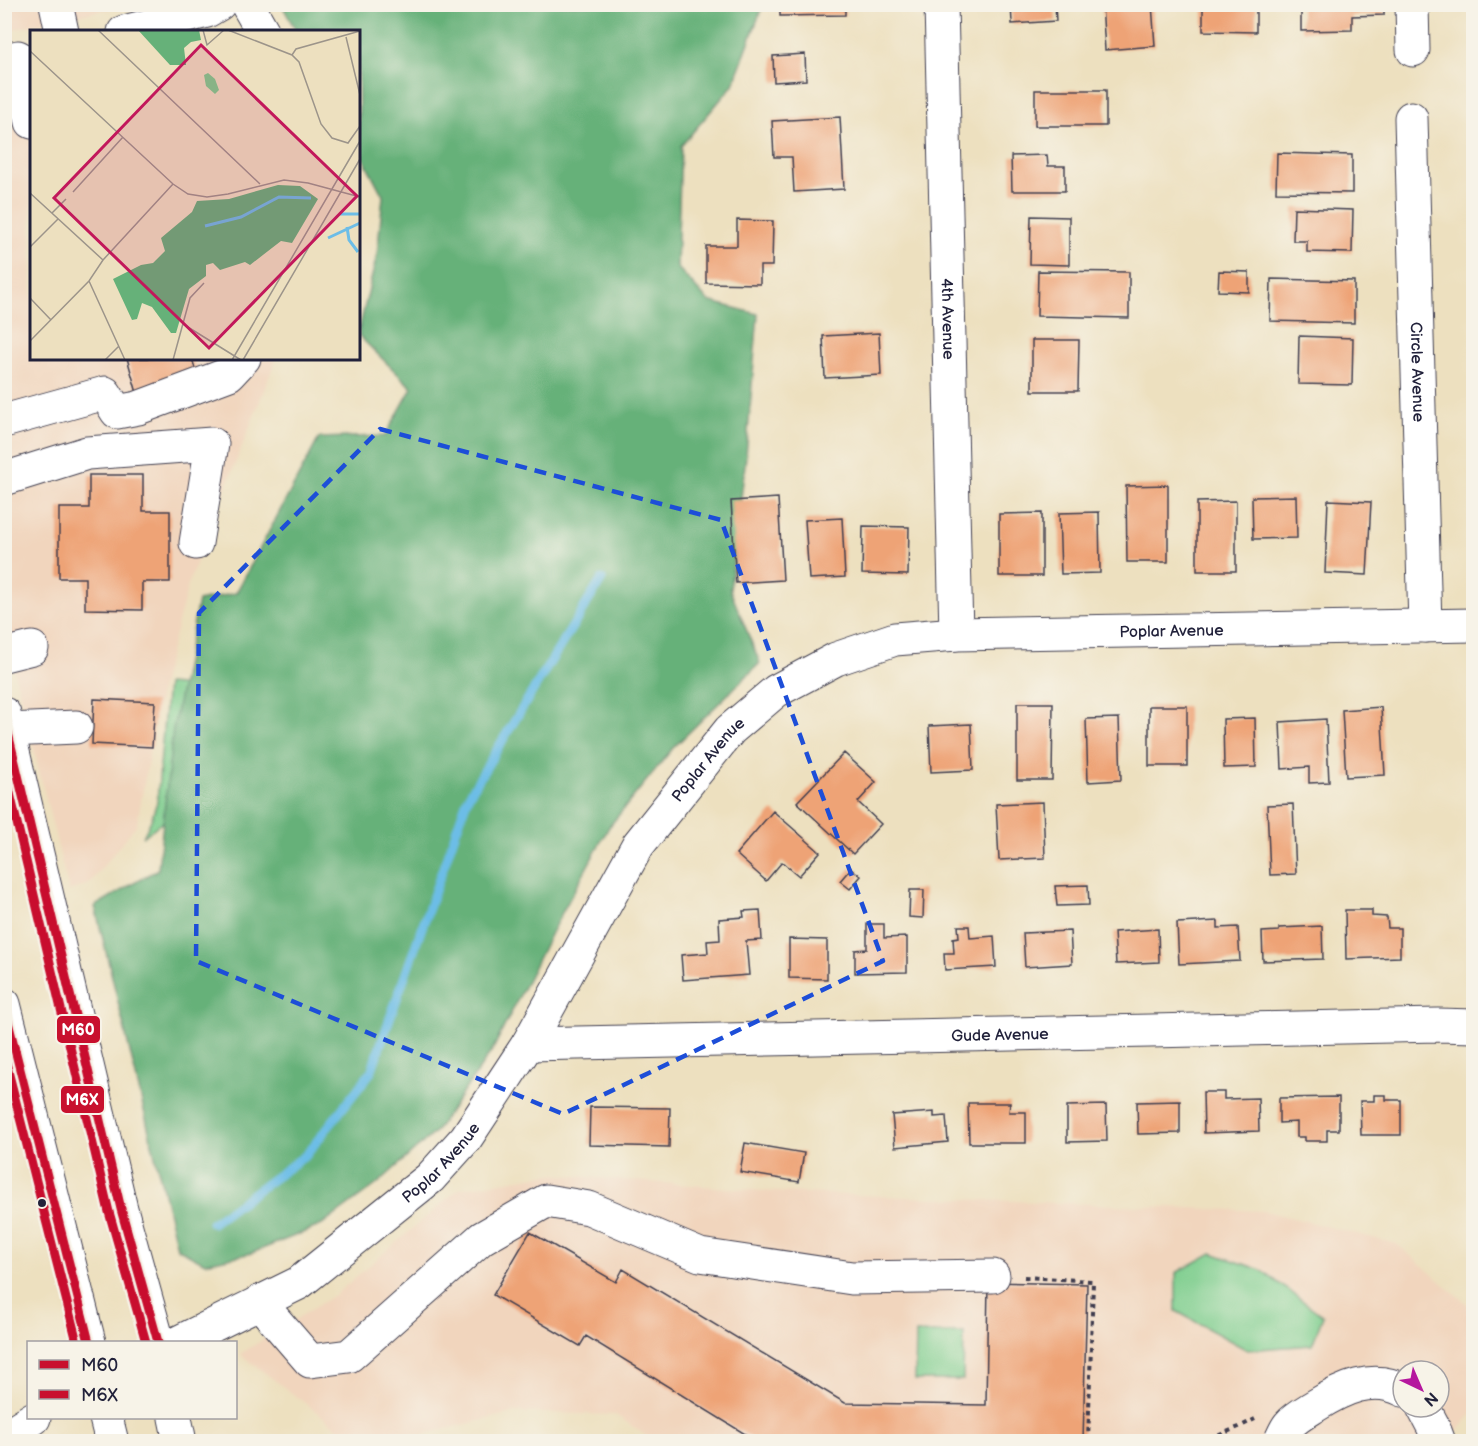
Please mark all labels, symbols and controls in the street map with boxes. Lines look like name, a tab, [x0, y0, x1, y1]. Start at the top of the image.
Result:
inset map	[30, 30, 360, 360]
street label: 4th Avenue	[937, 278, 957, 360]
street label: Circle Avenue	[1406, 322, 1427, 423]
street label: Poplar Avenue	[1119, 621, 1224, 642]
street label: Poplar Avenue	[668, 714, 749, 806]
line badge: M60	[56, 1015, 101, 1044]
text: M60	[61, 1021, 95, 1040]
street label: Gude Avenue	[951, 1025, 1049, 1046]
line badge: M6X	[60, 1085, 105, 1114]
text: M6X	[66, 1091, 99, 1110]
street label: Poplar Avenue	[399, 1119, 485, 1208]
unlabelled marker	[36, 1197, 48, 1209]
legend	[27, 1341, 237, 1419]
text: M60	[81, 1355, 118, 1376]
north arrow	[1391, 1359, 1451, 1419]
text: M6X	[81, 1385, 119, 1406]
text: N	[1419, 1388, 1441, 1410]

